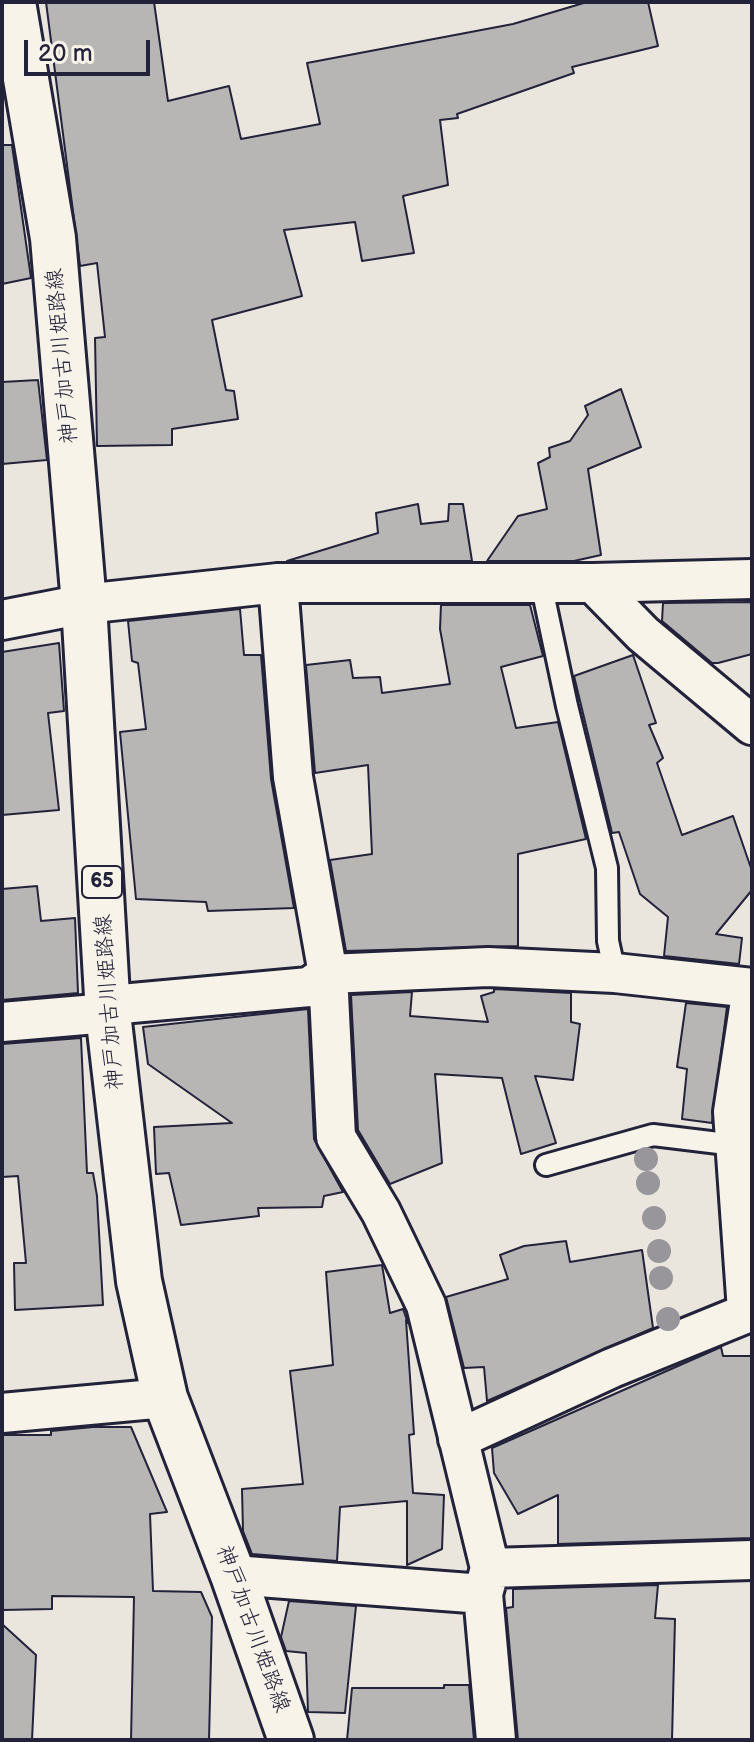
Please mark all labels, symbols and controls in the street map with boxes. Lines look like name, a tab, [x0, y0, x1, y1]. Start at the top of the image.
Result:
scale bar	[28, 24, 154, 74]
text: 20 m	[38, 39, 93, 68]
street label: 神戸加古川姫路線	[42, 267, 84, 445]
road number: 65	[82, 866, 122, 898]
street label: 神戸加古川姫路線	[91, 913, 129, 1091]
street label: 神戸加古川姫路線	[209, 1542, 295, 1716]

